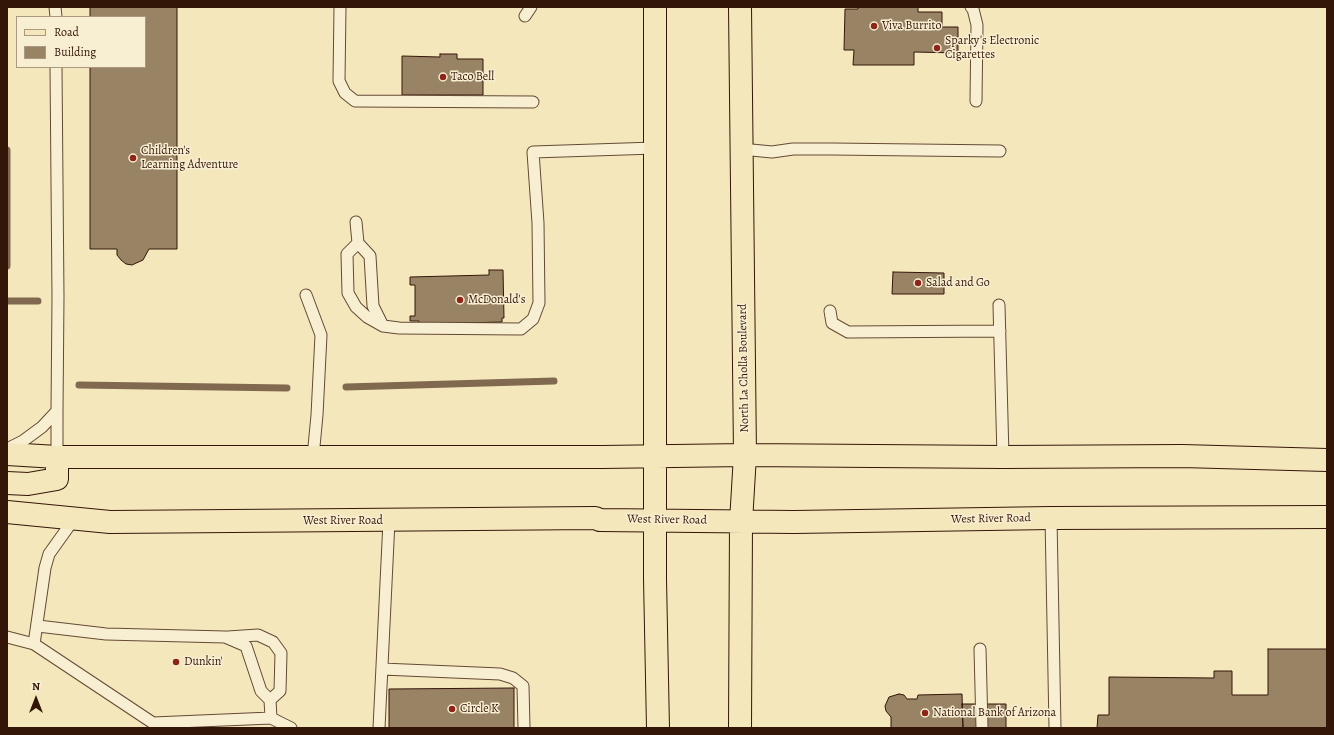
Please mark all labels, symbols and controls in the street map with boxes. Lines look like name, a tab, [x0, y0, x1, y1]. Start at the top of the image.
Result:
legend	[16, 16, 146, 68]
place label: Viva Burrito	[882, 19, 942, 33]
marker: Viva Burrito	[869, 21, 879, 31]
text: Road	[54, 24, 79, 40]
place label: Sparky's Electronic Cigarettes	[945, 34, 1039, 62]
marker: Sparky's Electronic Cigarettes	[932, 43, 942, 53]
text: Building	[54, 44, 96, 60]
place label: Taco Bell	[451, 70, 494, 84]
marker: Taco Bell	[438, 72, 448, 82]
place label: Children's Learning Adventure	[141, 144, 238, 172]
marker: Children's Learning Adventure	[128, 153, 138, 163]
place label: Salad and Go	[926, 276, 990, 290]
marker: Salad and Go	[913, 278, 923, 288]
place label: McDonald's	[468, 293, 526, 307]
marker: McDonald's	[455, 295, 465, 305]
street label: North La Cholla Boulevard	[736, 303, 752, 433]
street label: West River Road	[951, 511, 1031, 527]
street label: West River Road	[627, 512, 707, 528]
street label: West River Road	[303, 514, 383, 528]
place label: Dunkin'	[184, 655, 223, 669]
marker: Dunkin'	[171, 657, 181, 667]
north arrow	[16, 679, 56, 719]
text: N	[32, 679, 40, 694]
place label: Circle K	[460, 702, 498, 716]
marker: Circle K	[447, 704, 457, 714]
place label: National Bank of Arizona	[933, 706, 1056, 720]
marker: National Bank of Arizona	[920, 708, 930, 718]

